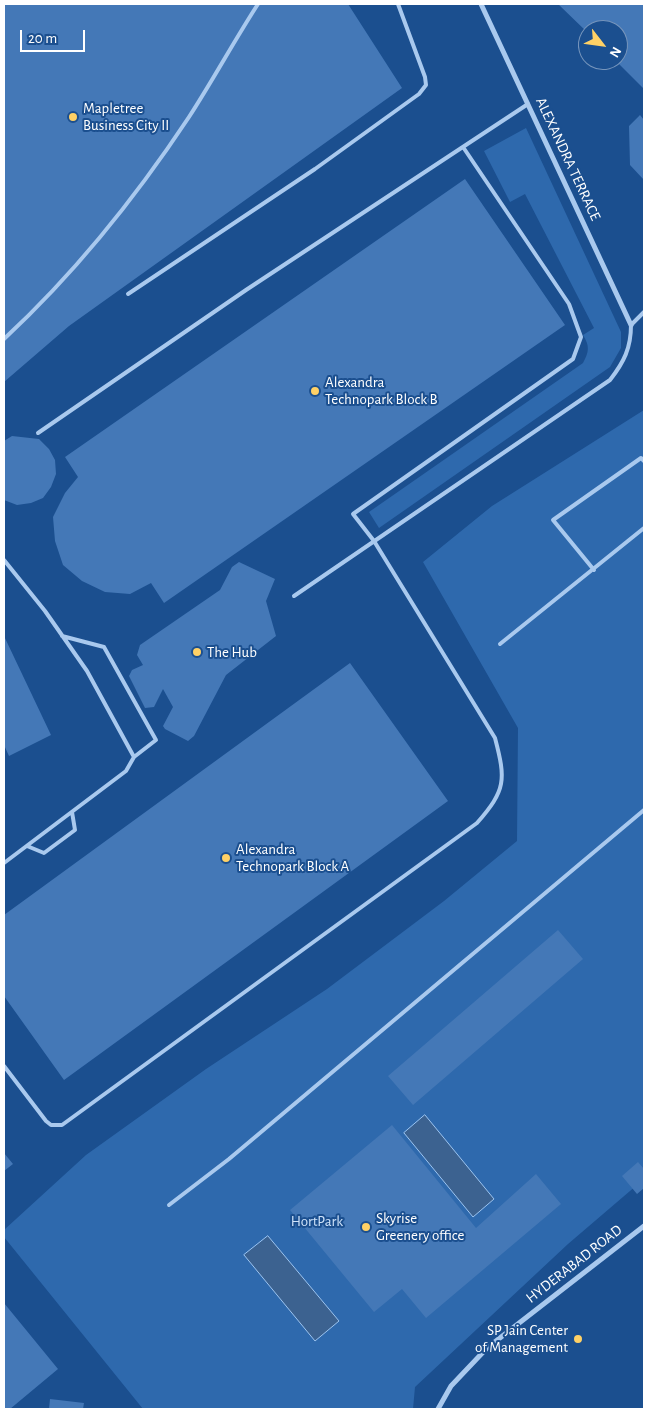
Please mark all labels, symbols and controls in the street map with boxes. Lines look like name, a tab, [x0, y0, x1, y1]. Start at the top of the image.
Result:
scale bar	[22, 20, 88, 52]
north arrow	[578, 20, 628, 70]
text: 20 m	[28, 31, 57, 46]
text: N	[607, 44, 624, 60]
street label: ALEXANDRA TERRACE	[532, 95, 604, 223]
place label: Mapletree Business City II	[83, 99, 169, 134]
marker: Mapletree Business City II	[67, 111, 79, 123]
place label: Alexandra Technopark Block B	[325, 373, 438, 408]
marker: Alexandra Technopark Block B	[309, 385, 321, 397]
place label: The Hub	[207, 643, 257, 661]
marker: The Hub	[191, 646, 203, 658]
place label: Alexandra Technopark Block A	[236, 840, 349, 875]
marker: Alexandra Technopark Block A	[220, 852, 232, 864]
place label: Skyrise Greenery office	[376, 1209, 465, 1244]
park label: HortPark	[291, 1212, 343, 1230]
marker: Skyrise Greenery office	[360, 1221, 372, 1233]
street label: HYDERABAD ROAD	[522, 1221, 626, 1307]
place label: SP Jain Center of Management	[475, 1321, 568, 1356]
marker: SP Jain Center of Management	[572, 1333, 584, 1345]

